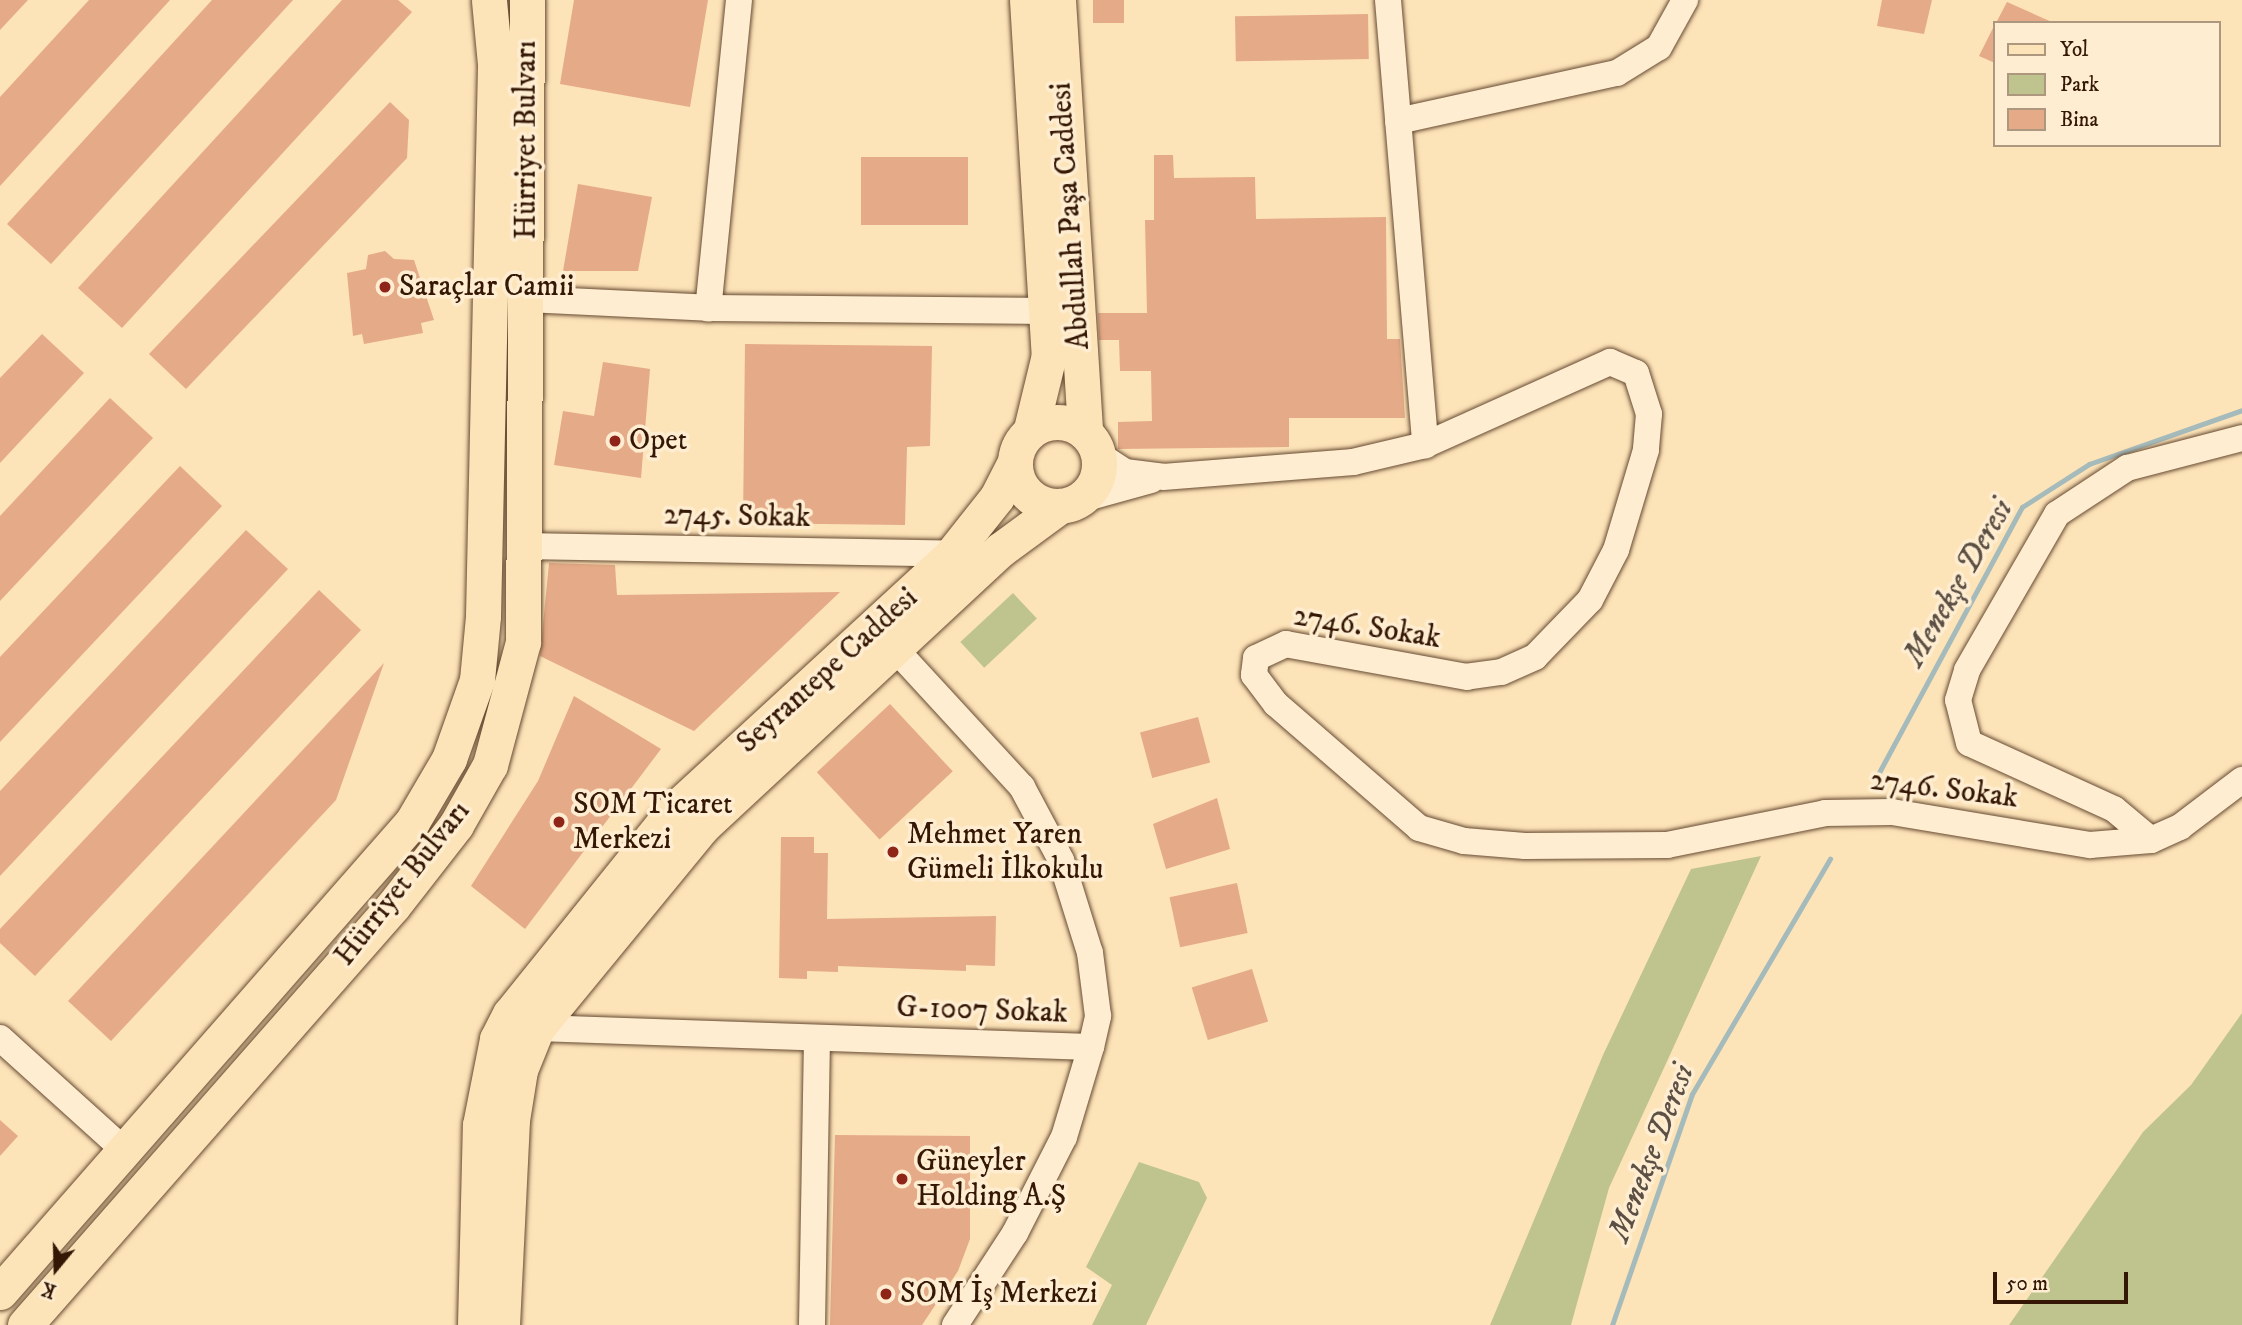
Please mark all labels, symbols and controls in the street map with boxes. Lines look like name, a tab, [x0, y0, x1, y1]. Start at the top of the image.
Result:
legend	[1994, 21, 2221, 147]
text: Yol	[2060, 37, 2088, 63]
street label: Hürriyet Bulvarı	[509, 40, 545, 240]
text: Park	[2060, 72, 2099, 98]
street label: Abdullah Paşa Caddesi	[1044, 81, 1098, 351]
text: Bina	[2060, 107, 2099, 133]
place label: Saraçlar Camii	[399, 269, 574, 305]
marker: Saraçlar Camii	[377, 279, 393, 295]
place label: Opet	[629, 423, 687, 459]
marker: Opet	[607, 433, 623, 449]
water label: Menekşe Deresi	[1896, 493, 2022, 673]
street label: 2745. Sokak	[663, 498, 811, 536]
street label: Seyrantepe Caddesi	[730, 580, 926, 762]
street label: 2746. Sokak	[1291, 599, 1443, 657]
street label: 2746. Sokak	[1868, 763, 2020, 817]
place label: SOM Ticaret Merkezi	[573, 787, 733, 858]
street label: Hürriyet Bulvarı	[328, 794, 478, 974]
marker: SOM Ticaret Merkezi	[551, 814, 567, 830]
place label: Mehmet Yaren Gümeli İlkokulu	[907, 817, 1104, 888]
marker: Mehmet Yaren Gümeli İlkokulu	[885, 844, 901, 860]
street label: G-1007 Sokak	[896, 990, 1068, 1032]
water label: Menekşe Deresi	[1601, 1059, 1703, 1247]
place label: Güneyler Holding A.Ş	[916, 1144, 1066, 1214]
marker: Güneyler Holding A.Ş	[894, 1171, 910, 1187]
north arrow	[21, 1234, 91, 1304]
scale bar	[1997, 1258, 2132, 1302]
text: 50 m	[2006, 1271, 2048, 1297]
text: K	[39, 1276, 59, 1302]
place label: SOM İş Merkezi	[900, 1276, 1098, 1312]
marker: SOM İş Merkezi	[878, 1286, 894, 1302]

